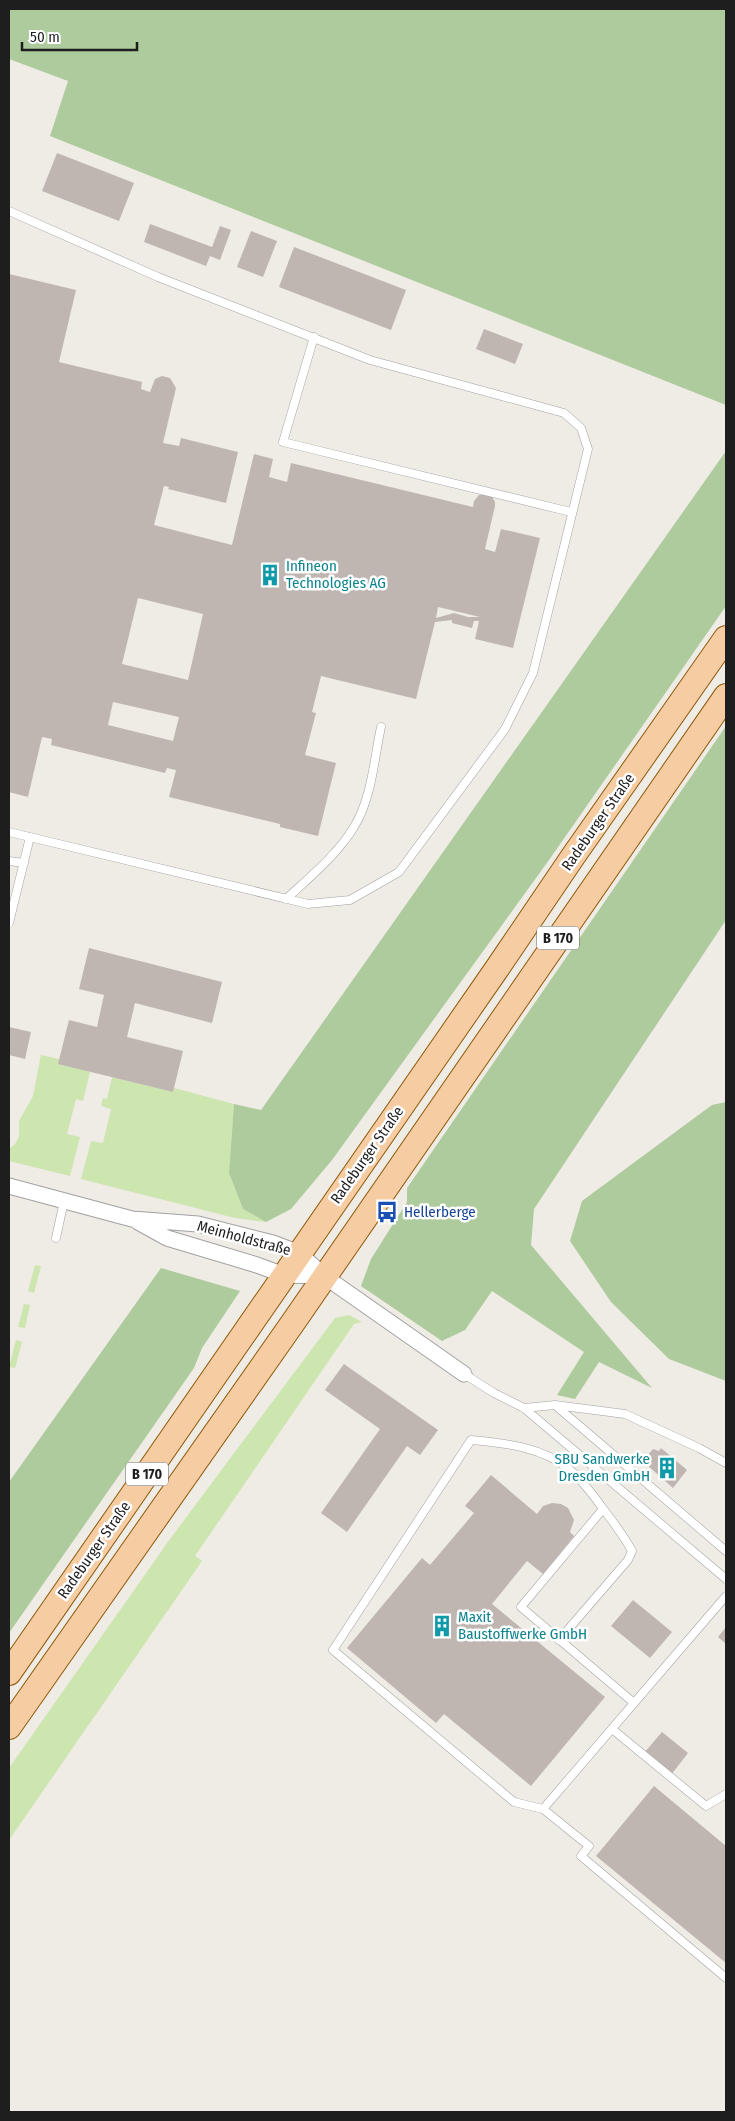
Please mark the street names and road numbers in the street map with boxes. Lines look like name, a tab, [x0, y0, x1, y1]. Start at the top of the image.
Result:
street label: Radeburger Straße	[558, 770, 638, 874]
road number: B 170	[537, 926, 579, 950]
street label: Radeburger Straße	[327, 1103, 407, 1207]
street label: Meinholdstraße	[195, 1217, 293, 1259]
road number: B 170	[126, 1462, 168, 1486]
street label: Radeburger Straße	[54, 1498, 134, 1602]

